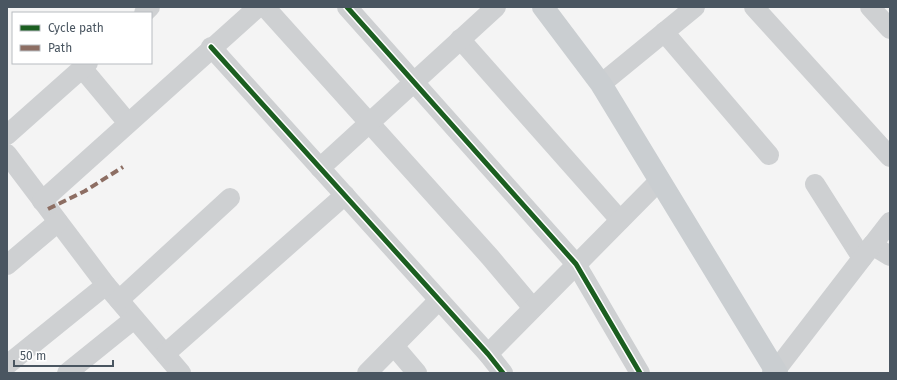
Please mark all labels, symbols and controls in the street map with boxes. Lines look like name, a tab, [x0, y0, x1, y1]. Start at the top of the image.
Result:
legend	[12, 12, 152, 64]
text: Cycle path	[48, 21, 104, 35]
text: Path	[48, 41, 72, 55]
scale bar	[14, 342, 113, 368]
text: 50 m	[20, 349, 46, 363]

